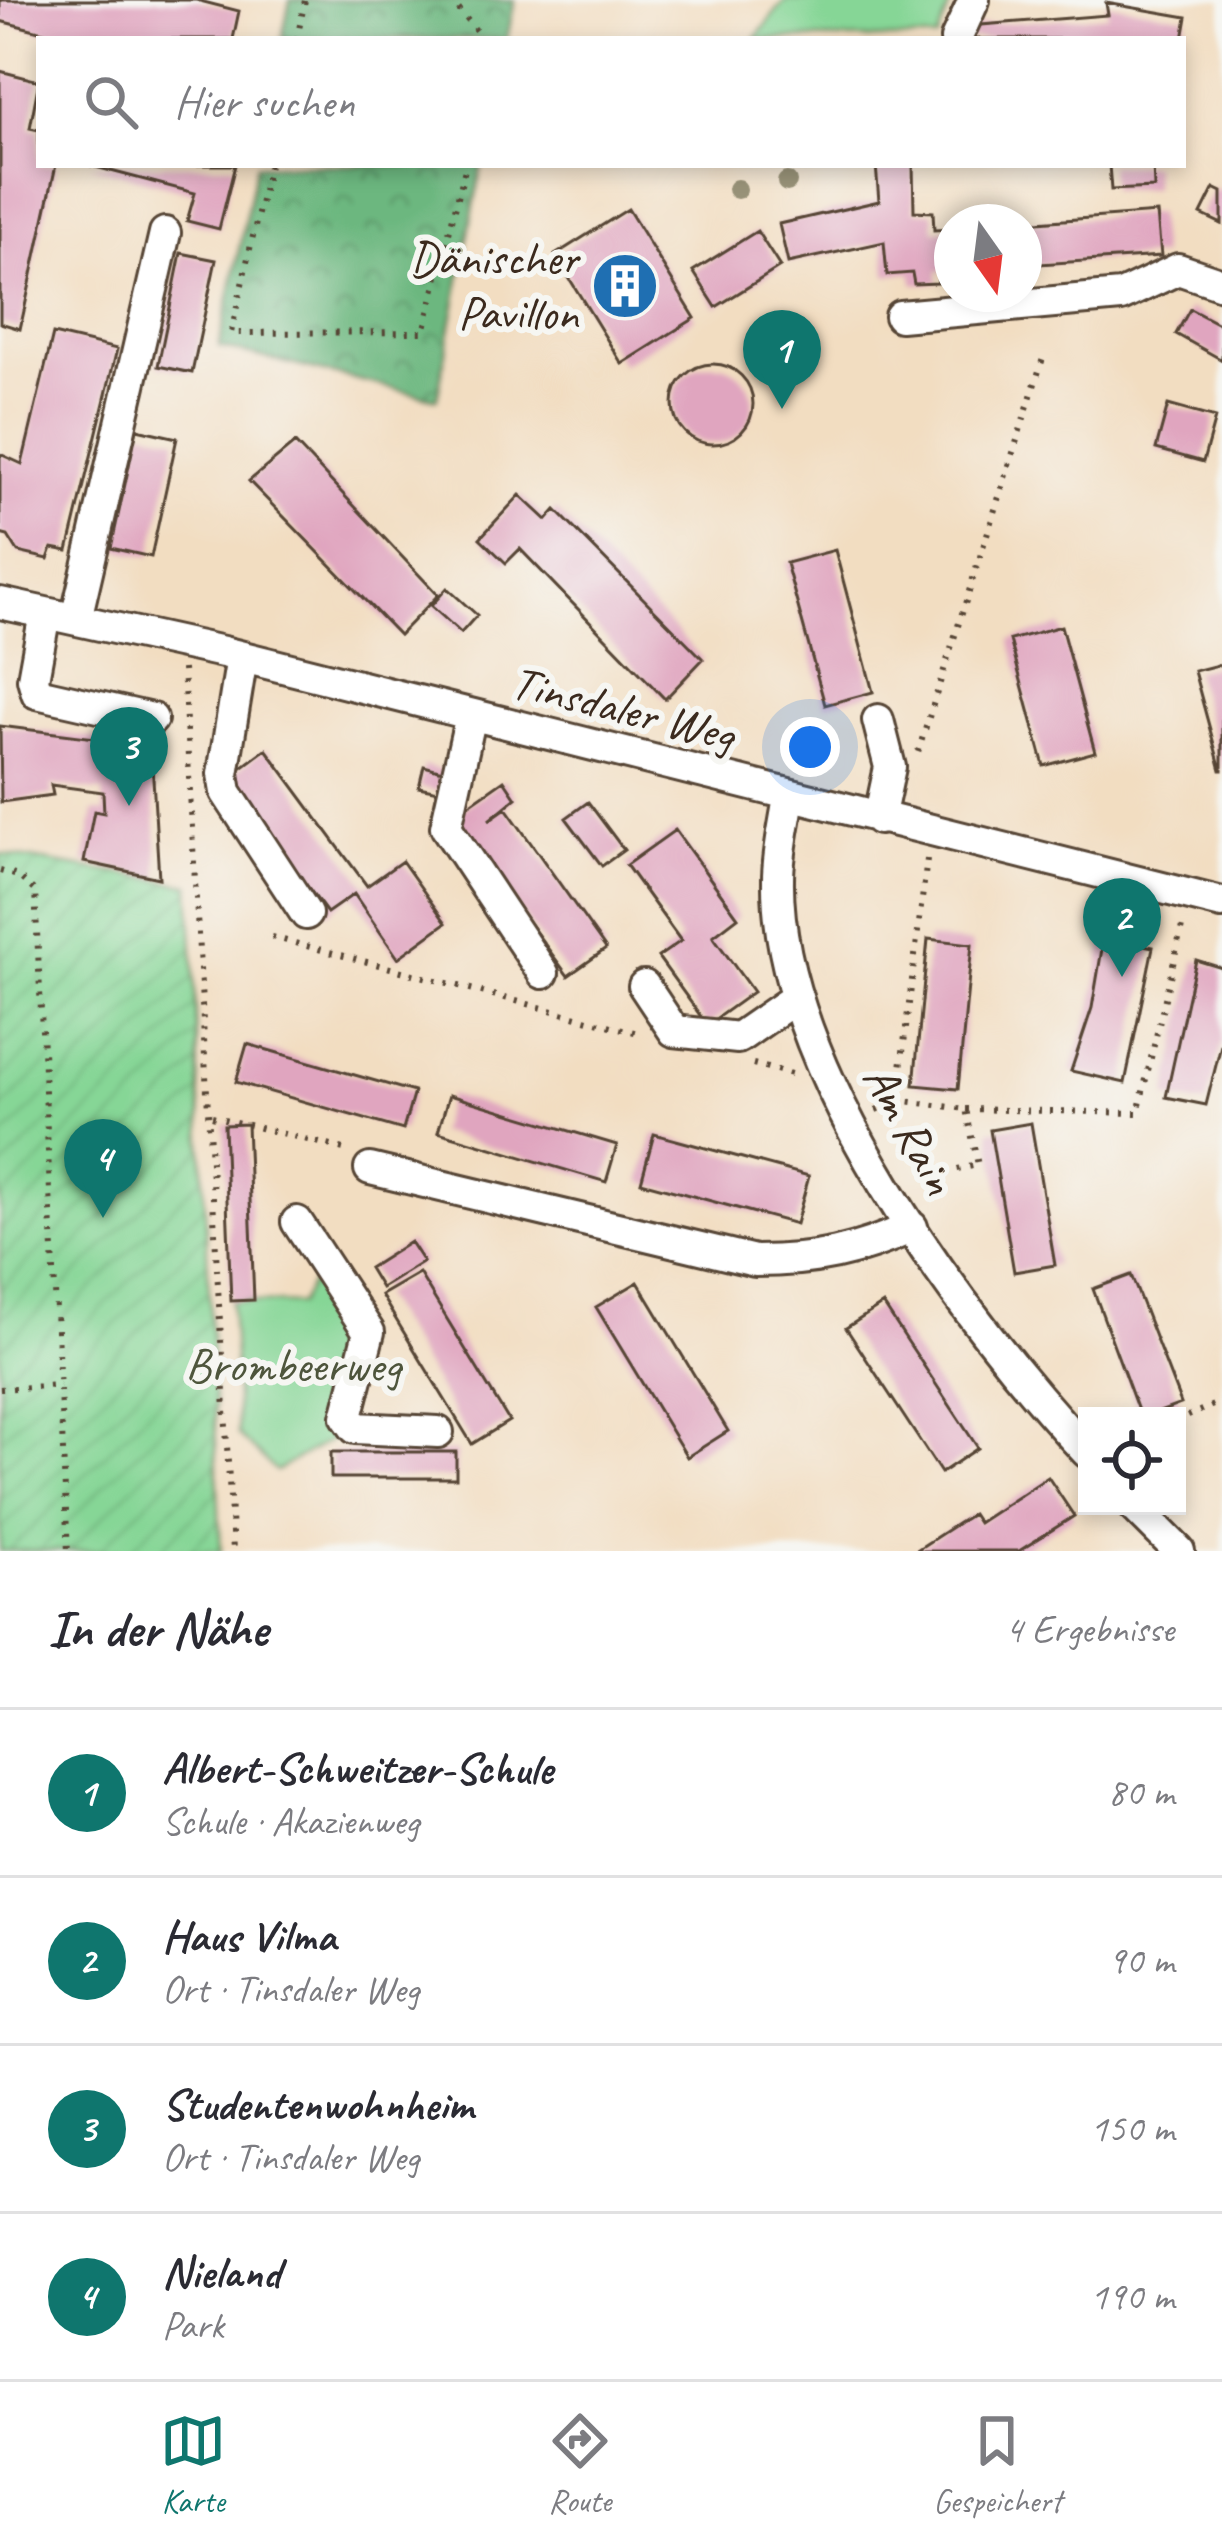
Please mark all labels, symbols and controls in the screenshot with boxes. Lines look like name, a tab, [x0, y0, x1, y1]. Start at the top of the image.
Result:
search box	[36, 36, 1186, 168]
icon: search	[78, 69, 144, 135]
text: Hier suchen	[174, 74, 354, 131]
north arrow	[934, 204, 1042, 312]
place label: Dänischer Pavillon	[409, 228, 582, 343]
building icon: Dänischer Pavillon	[590, 251, 660, 321]
pin: 1	[743, 310, 821, 409]
street label: Tinsdaler Weg	[505, 651, 743, 765]
pin: 3	[90, 707, 168, 806]
your location	[780, 717, 840, 777]
pin: 2	[1083, 878, 1161, 977]
street label: Am Rain	[850, 1053, 970, 1205]
pin: 4	[64, 1119, 142, 1218]
park label: Brombeerweg	[185, 1335, 404, 1395]
map controls	[1078, 1407, 1186, 1515]
button: locate	[1078, 1407, 1186, 1515]
text: In der Nähe	[48, 1597, 267, 1661]
text: 4 Ergebnisse	[1005, 1605, 1174, 1654]
text: Albert-Schweitzer-Schule	[162, 1740, 553, 1797]
text: 1	[78, 1768, 96, 1817]
text: 80 m	[1108, 1768, 1174, 1817]
text: Schule · Akazienweg	[162, 1797, 419, 1846]
text: Haus Vilma	[162, 1908, 336, 1965]
text: 2	[78, 1936, 96, 1985]
text: 90 m	[1108, 1936, 1174, 1985]
text: Ort · Tinsdaler Weg	[162, 1965, 419, 2014]
text: Studentenwohnheim	[162, 2076, 473, 2133]
text: 3	[78, 2104, 96, 2153]
text: 150 m	[1090, 2104, 1174, 2153]
text: Ort · Tinsdaler Weg	[162, 2133, 419, 2182]
text: Nieland	[162, 2244, 280, 2301]
text: 4	[78, 2272, 96, 2321]
text: 190 m	[1090, 2272, 1174, 2321]
text: Park	[162, 2301, 224, 2350]
tab: Karte	[160, 2408, 226, 2522]
tab: Route	[547, 2408, 613, 2522]
tab: Gespeichert	[933, 2408, 1062, 2522]

